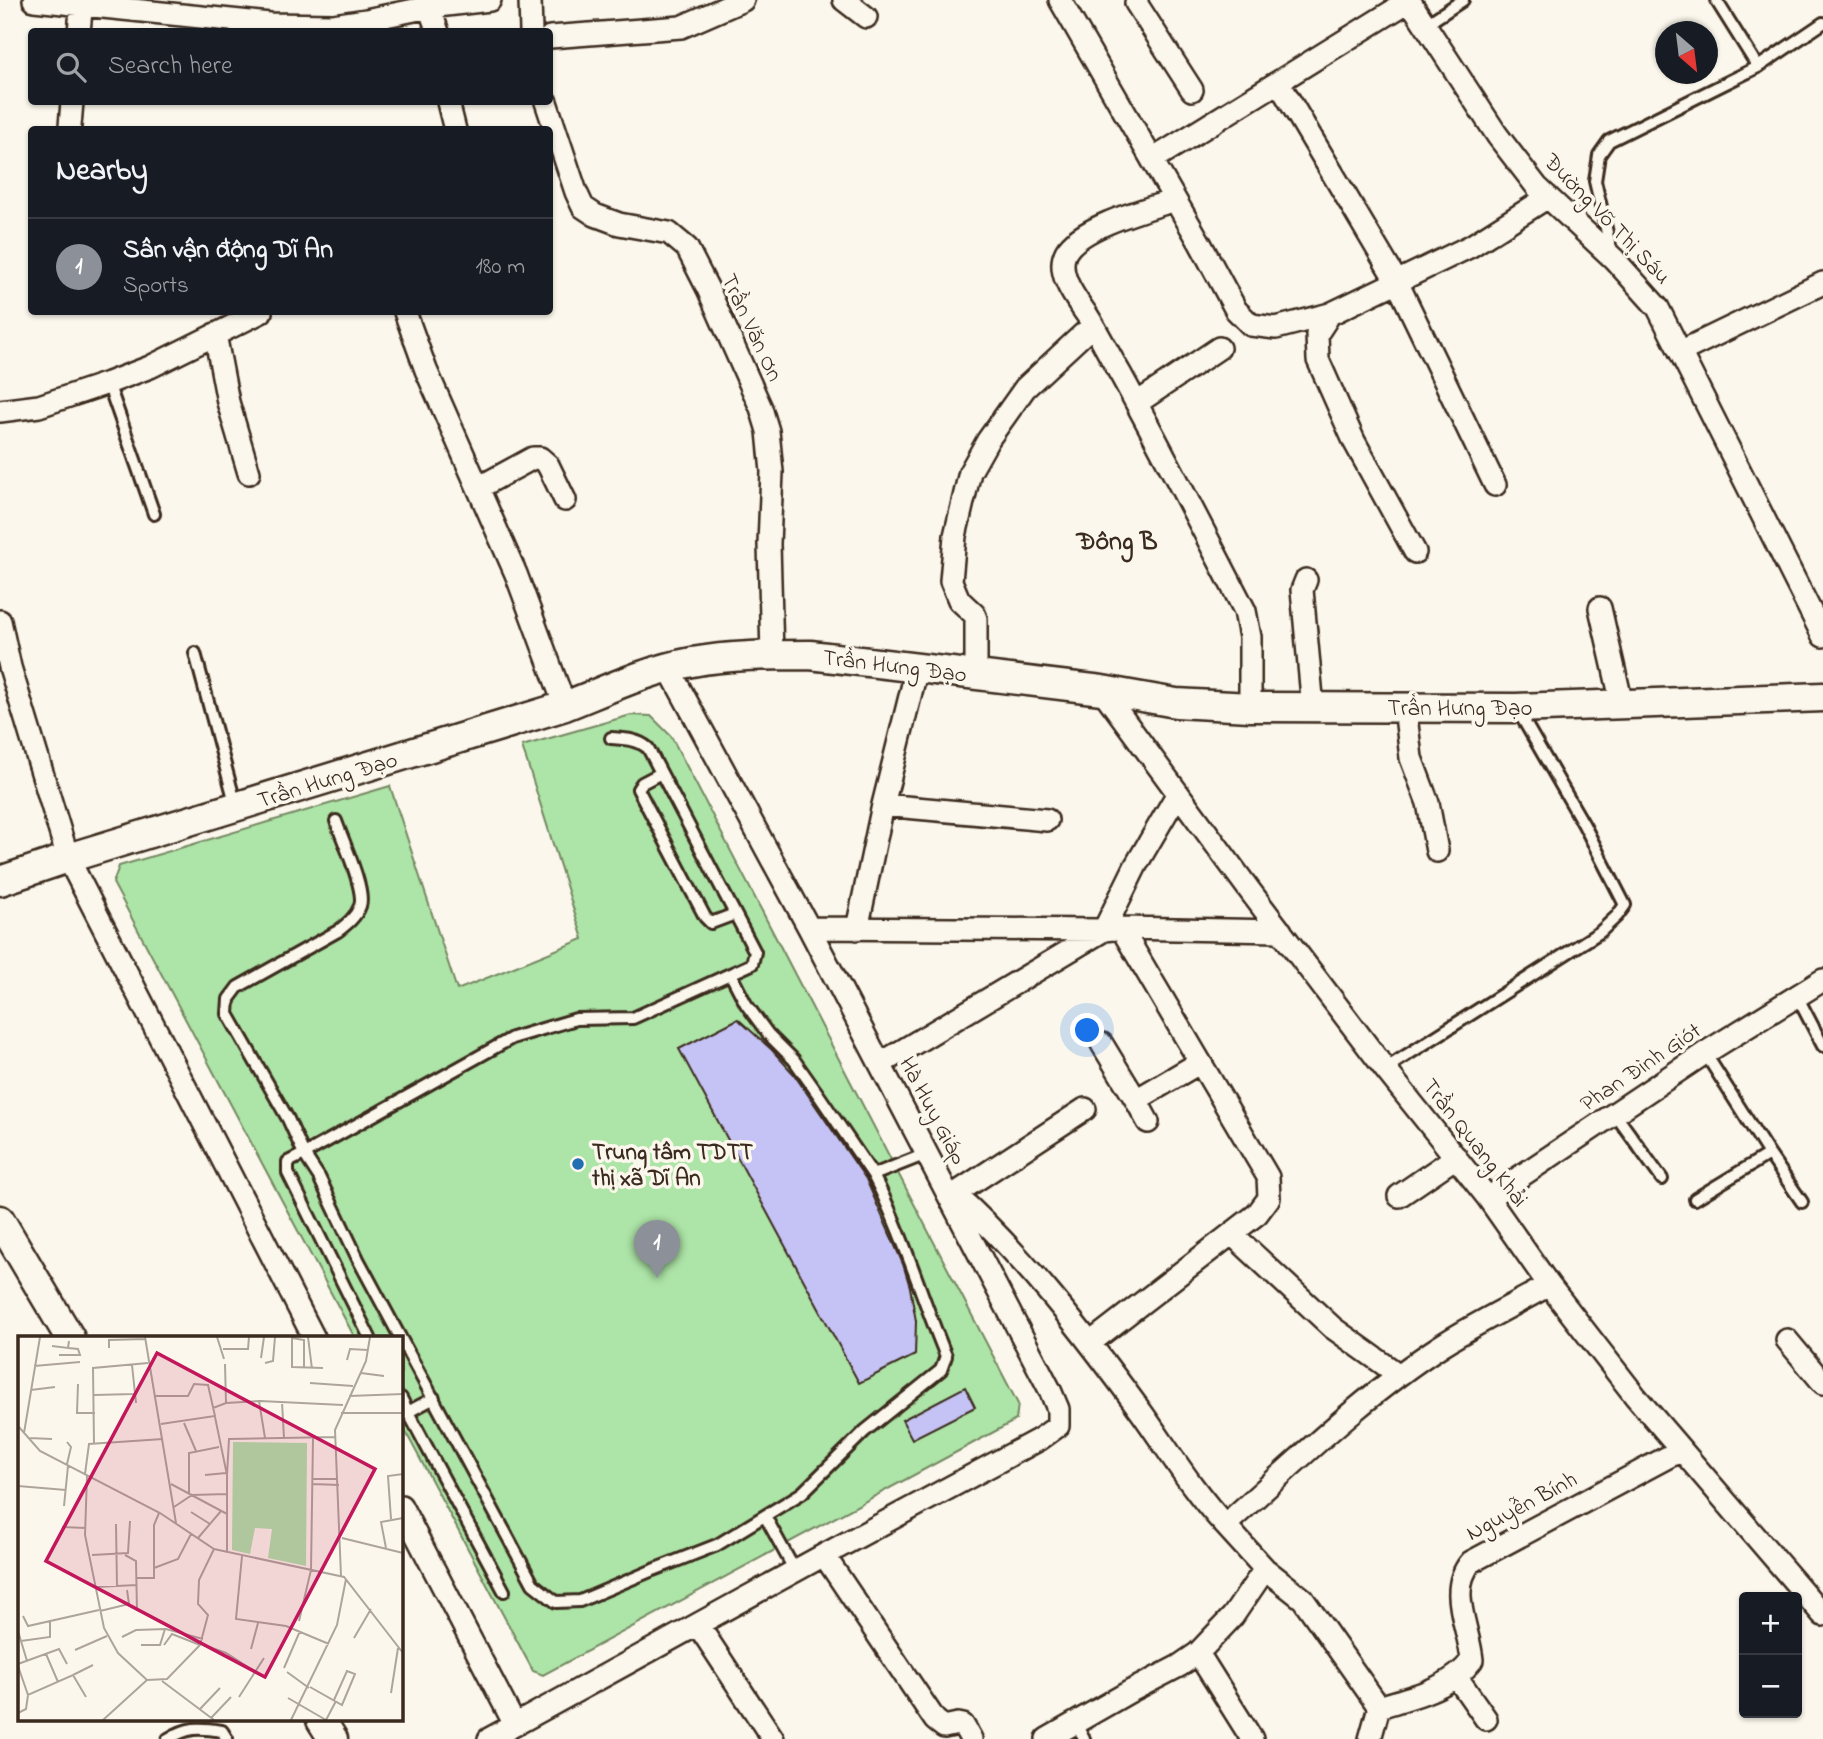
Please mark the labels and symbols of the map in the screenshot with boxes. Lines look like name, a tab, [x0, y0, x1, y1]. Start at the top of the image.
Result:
north arrow	[1655, 21, 1718, 84]
street label: Đường Võ Thị Sáu	[1533, 146, 1678, 294]
street label: Trần Văn Ơn	[711, 269, 790, 388]
district label: Đông B	[1075, 524, 1158, 563]
street label: Trần Hưng Đạo	[821, 642, 969, 694]
street label: Trần Hưng Đạo	[1388, 693, 1533, 727]
street label: Trần Hưng Đạo	[254, 744, 402, 819]
your location	[1070, 1013, 1104, 1047]
street label: Phan Đình Giót	[1574, 1015, 1709, 1121]
street label: Hà Huy Giáp	[888, 1051, 974, 1172]
street label: Trần Quang Khải	[1412, 1072, 1535, 1216]
place label: Trung tâm TDTT thị xã Dĩ An	[591, 1137, 754, 1196]
marker: Trung tâm TDTT thị xã Dĩ An	[570, 1156, 586, 1172]
pin: 1	[634, 1220, 680, 1278]
inset map	[18, 1336, 402, 1722]
street label: Nguyễn Bính	[1461, 1464, 1585, 1552]

